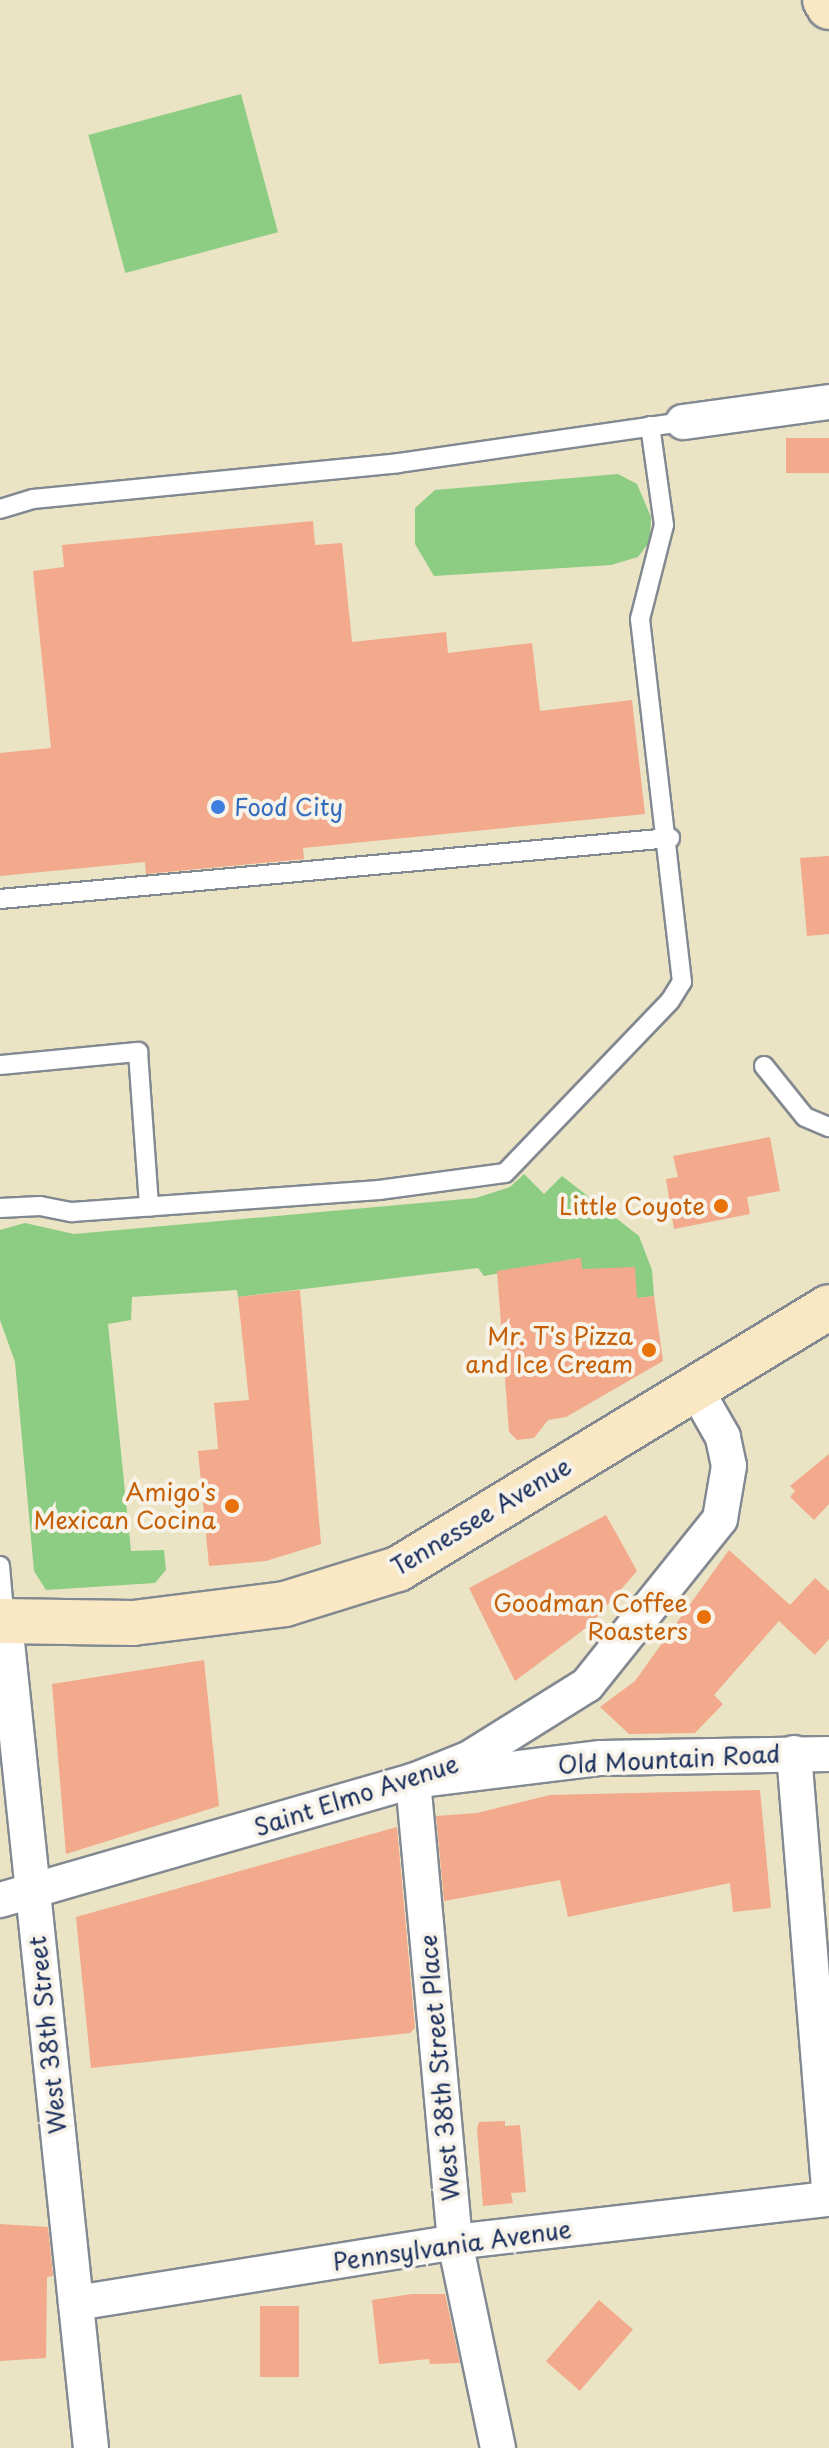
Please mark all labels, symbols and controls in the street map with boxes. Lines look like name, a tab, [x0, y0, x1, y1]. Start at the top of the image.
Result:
place label: Food City	[234, 793, 344, 821]
marker: Food City	[209, 798, 227, 816]
place label: Little Coyote	[557, 1192, 705, 1220]
marker: Little Coyote	[712, 1197, 730, 1215]
place label: Mr. T's Pizza and Ice Cream	[463, 1322, 633, 1378]
marker: Mr. T's Pizza and Ice Cream	[640, 1341, 658, 1359]
street label: Tennessee Avenue	[386, 1451, 576, 1581]
place label: Amigo's Mexican Cocina	[33, 1478, 216, 1534]
marker: Amigo's Mexican Cocina	[223, 1497, 241, 1515]
place label: Goodman Coffee Roasters	[494, 1589, 688, 1645]
marker: Goodman Coffee Roasters	[695, 1608, 713, 1626]
street label: Old Mountain Road	[556, 1739, 782, 1779]
street label: Saint Elmo Avenue	[250, 1748, 462, 1842]
street label: West 38th Street Place	[413, 1934, 465, 2202]
street label: West 38th Street	[22, 1935, 72, 2135]
street label: Pennsylvania Avenue	[331, 2214, 573, 2276]

